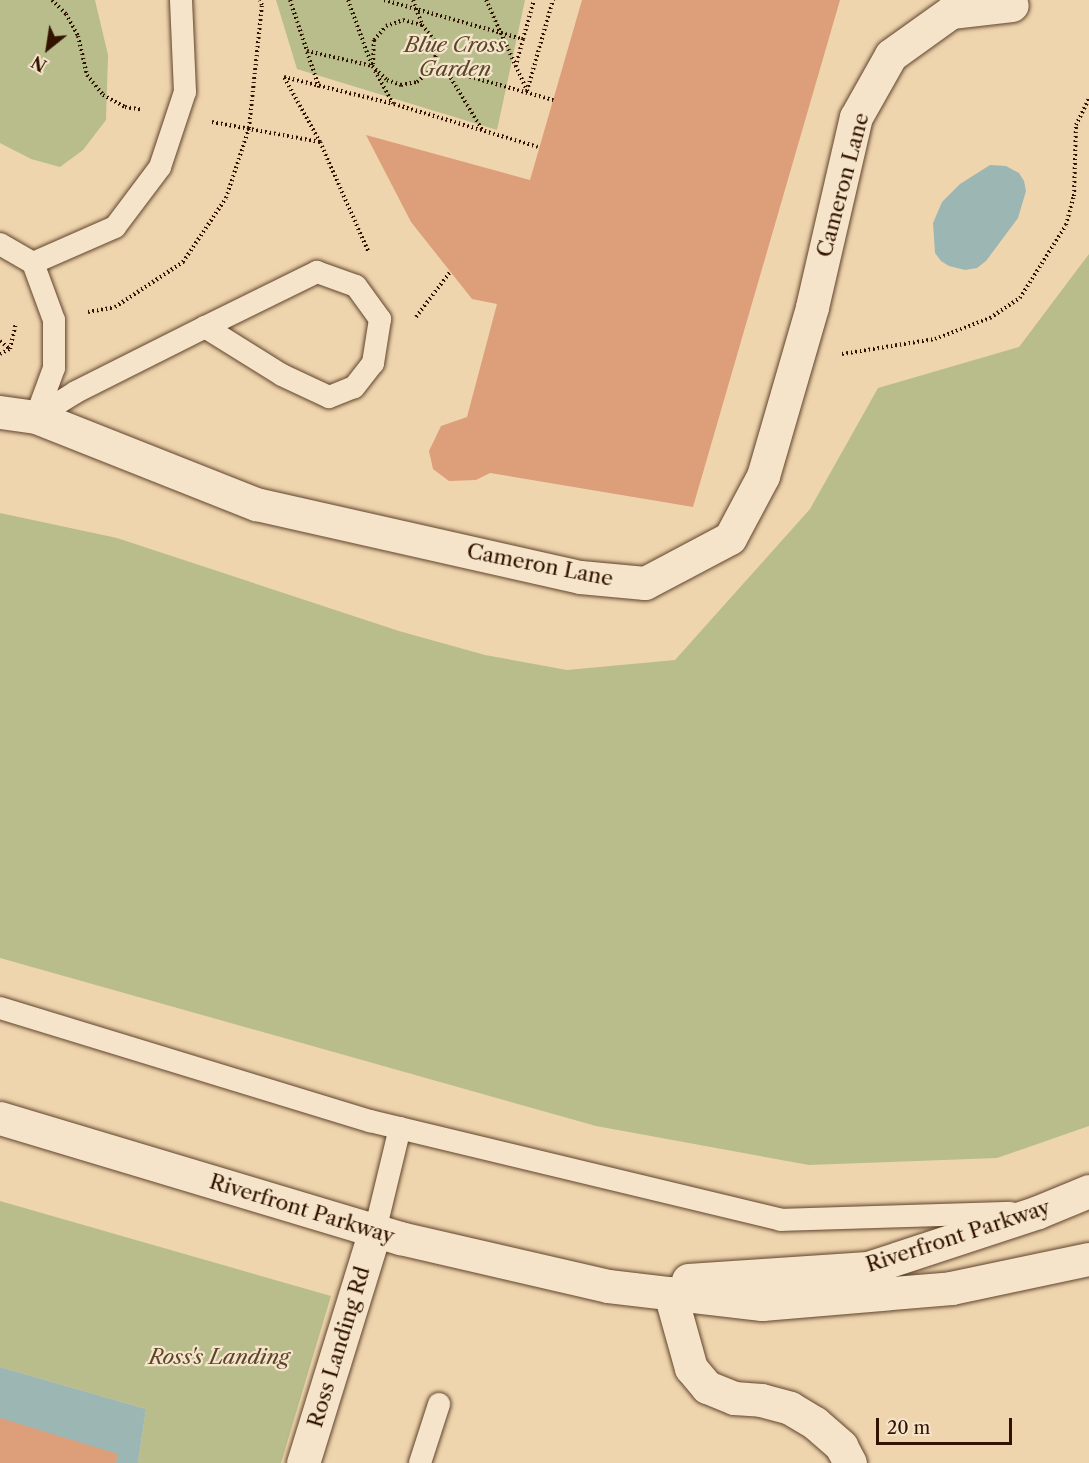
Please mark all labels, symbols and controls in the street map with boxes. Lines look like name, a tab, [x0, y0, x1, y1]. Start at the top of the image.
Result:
north arrow	[18, 18, 78, 78]
park label: Blue Cross Garden	[404, 32, 506, 82]
text: N	[28, 51, 50, 76]
street label: Cameron Lane	[812, 110, 874, 260]
street label: Cameron Lane	[465, 538, 615, 592]
street label: Riverfront Parkway	[206, 1169, 398, 1249]
street label: Riverfront Parkway	[863, 1194, 1053, 1278]
street label: Ross Landing Rd	[303, 1263, 375, 1431]
park label: Ross's Landing	[149, 1344, 289, 1370]
scale bar	[879, 1406, 1016, 1444]
text: 20 m	[887, 1417, 930, 1439]

